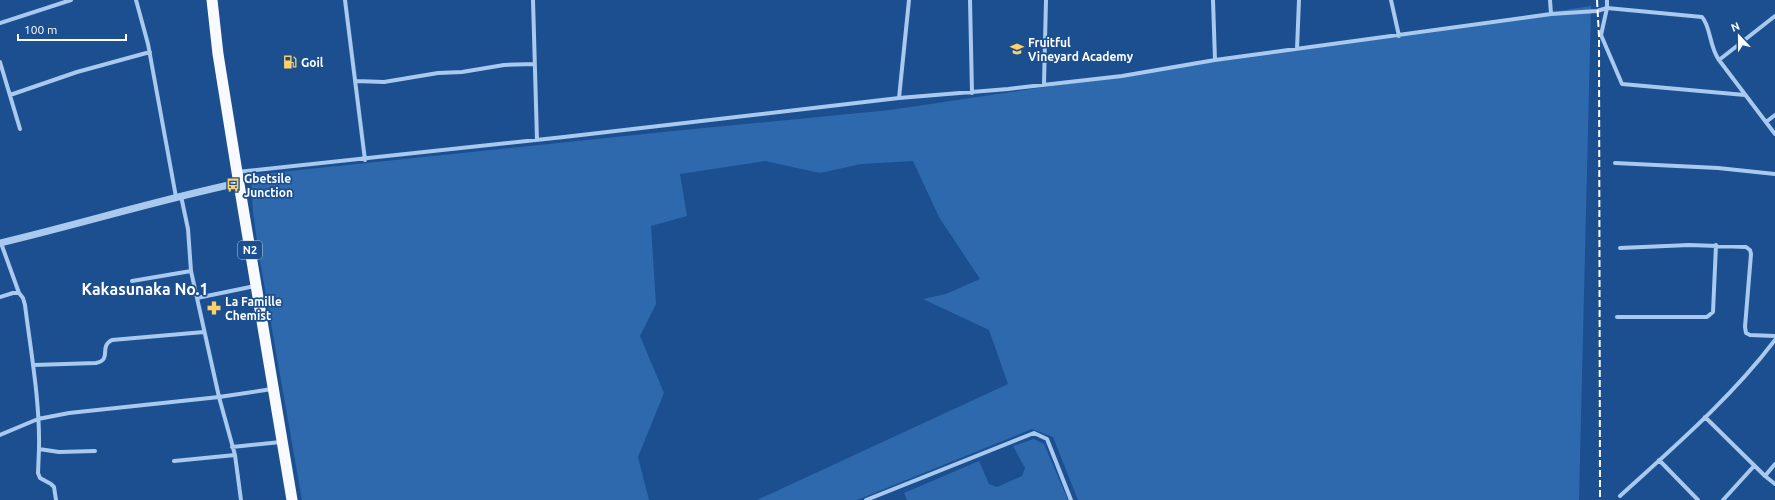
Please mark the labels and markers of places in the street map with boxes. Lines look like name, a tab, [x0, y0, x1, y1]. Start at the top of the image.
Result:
place label: Fruitful Vineyard Academy	[1028, 36, 1134, 63]
school or university icon: Fruitful Vineyard Academy	[1009, 41, 1025, 57]
fuel station icon: Goil	[282, 54, 298, 70]
place label: Goil	[301, 56, 324, 69]
place label: Gbetsile Junction	[244, 172, 293, 199]
bus stop icon: Gbetsile Junction	[225, 177, 241, 193]
place label: La Famille Chemist	[225, 295, 282, 322]
pharmacy icon: La Famille Chemist	[206, 300, 222, 316]

